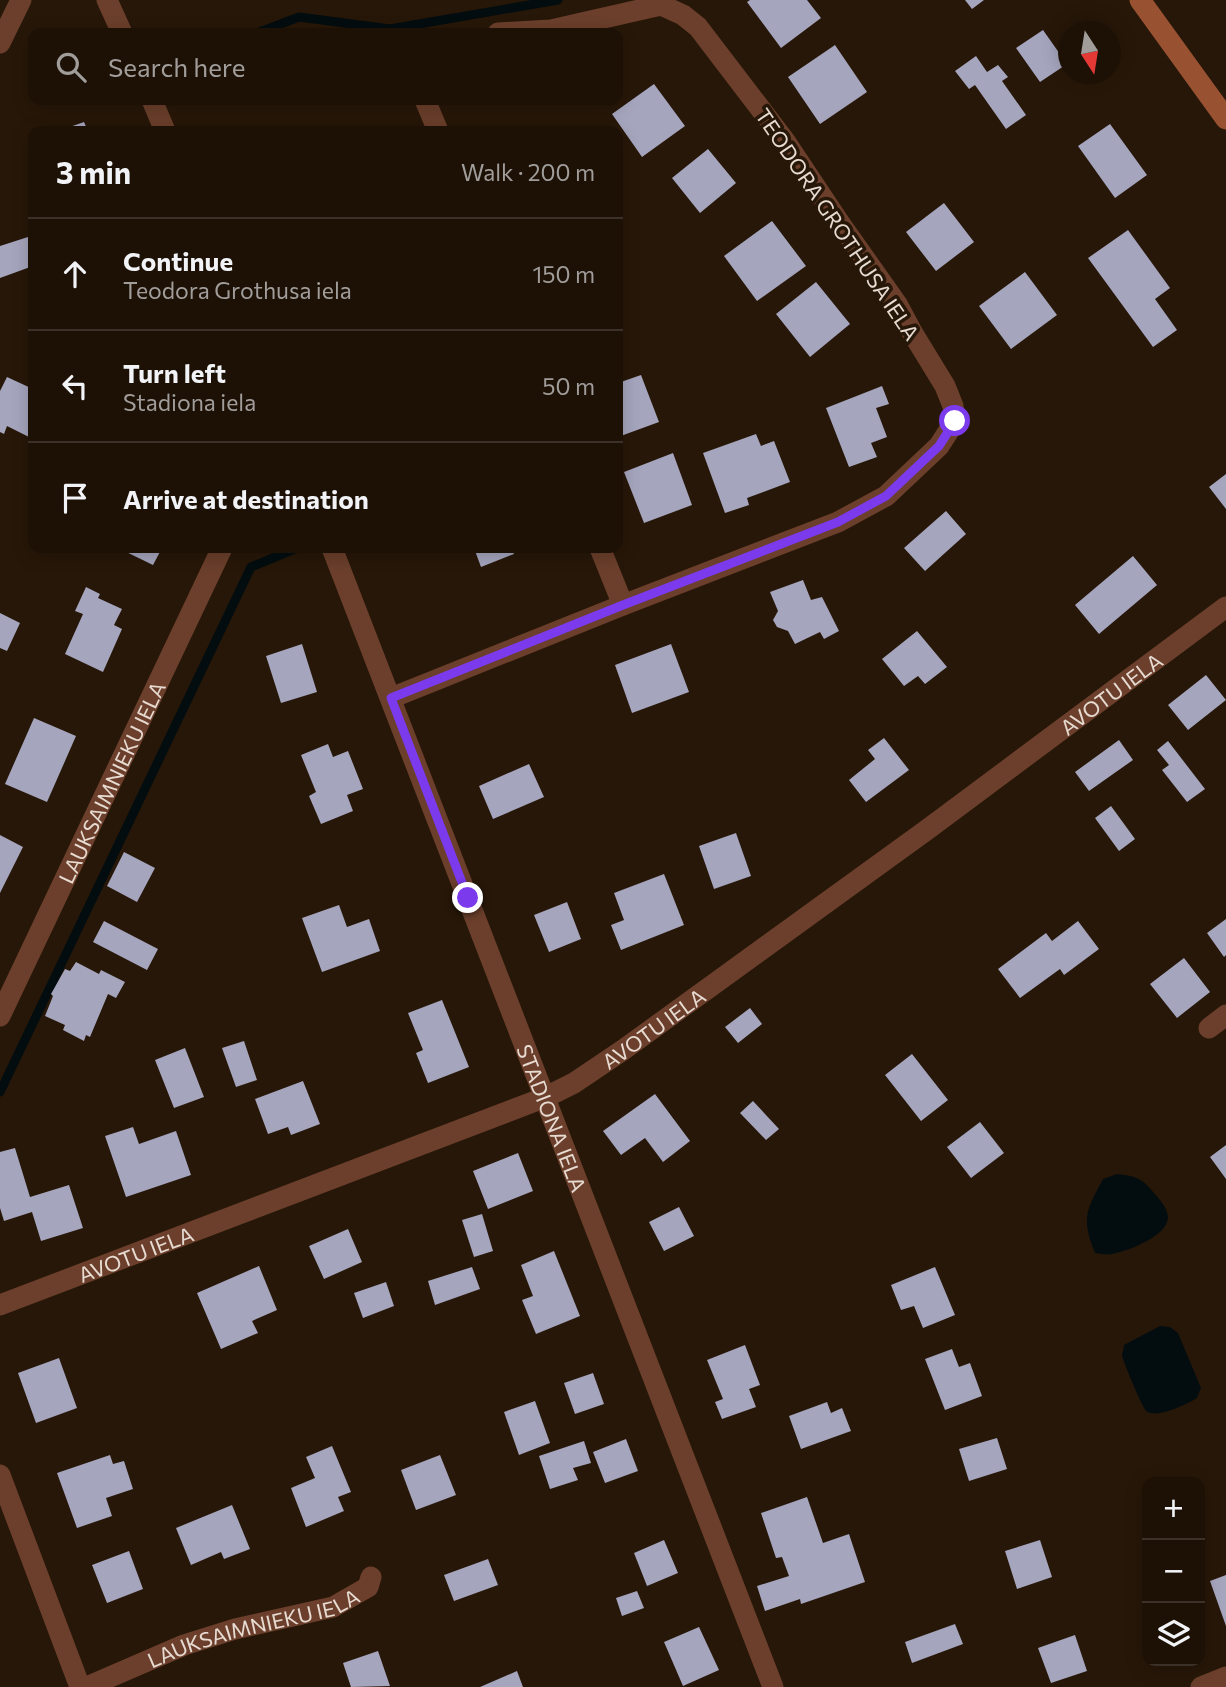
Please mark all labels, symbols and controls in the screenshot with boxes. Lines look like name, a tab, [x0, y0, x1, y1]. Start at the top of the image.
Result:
north arrow	[1058, 21, 1121, 84]
search box	[28, 28, 623, 105]
icon: search	[52, 48, 90, 86]
text: Search here	[108, 51, 246, 82]
street label: TEODORA GROTHUSA IELA	[751, 103, 925, 345]
text: 3 min	[56, 153, 131, 190]
text: Walk · 200 m	[461, 158, 595, 186]
text: Continue	[123, 245, 233, 276]
icon: ahead	[56, 255, 94, 293]
text: 150 m	[532, 260, 595, 288]
text: Teodora Grothusa iela	[123, 276, 352, 304]
text: Turn left	[123, 357, 226, 388]
icon: left	[56, 367, 94, 405]
text: 50 m	[542, 372, 595, 400]
text: Stadiona iela	[123, 388, 256, 416]
route start	[939, 405, 970, 436]
icon: arrive	[56, 479, 94, 517]
text: Arrive at destination	[123, 483, 369, 514]
street label: AVOTU IELA	[1055, 647, 1167, 739]
street label: LAUKSAIMNIEKU IELA	[52, 677, 170, 887]
route end	[452, 882, 483, 913]
street label: AVOTU IELA	[597, 982, 710, 1073]
street label: STADIONA IELA	[513, 1041, 592, 1195]
street label: AVOTU IELA	[74, 1220, 197, 1287]
map controls	[1142, 1477, 1205, 1666]
button: +	[1142, 1477, 1205, 1540]
button: −	[1142, 1540, 1205, 1603]
street label: LAUKSAIMNIEKU IELA	[143, 1582, 363, 1672]
button: layers	[1142, 1603, 1205, 1666]

